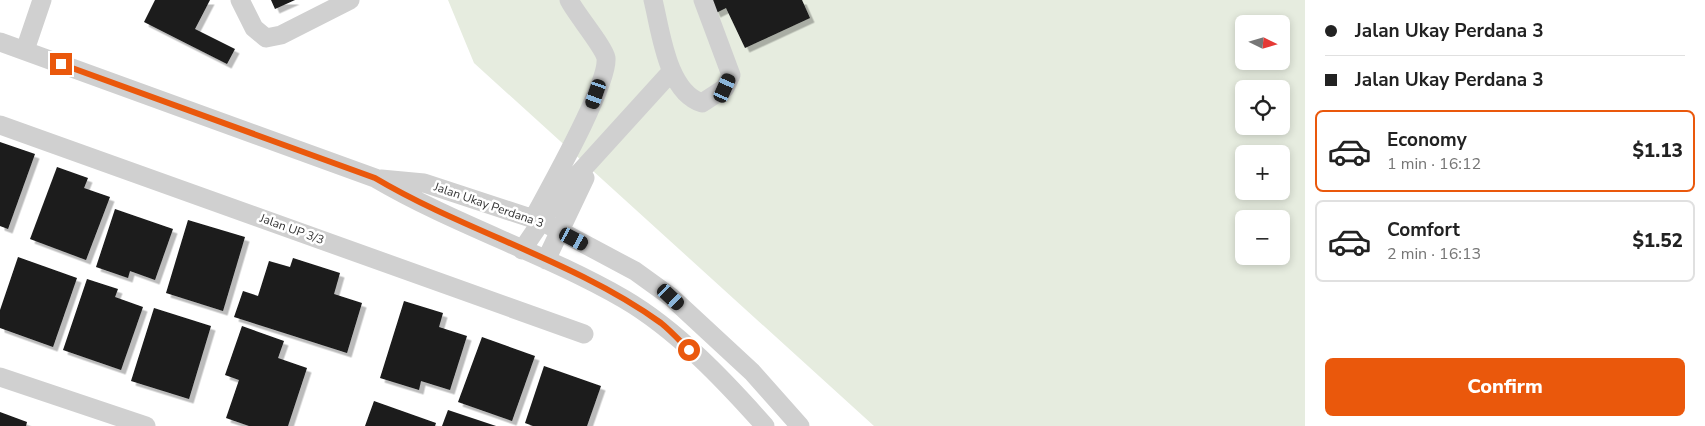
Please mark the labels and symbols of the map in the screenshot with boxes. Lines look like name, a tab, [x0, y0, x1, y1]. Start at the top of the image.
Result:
north arrow	[1235, 15, 1290, 70]
route end	[50, 53, 72, 75]
car	[712, 71, 737, 105]
car	[584, 77, 607, 111]
street label: Jalan Ukay Perdana 3	[431, 178, 546, 231]
street label: Jalan UP 3/3	[257, 210, 326, 248]
car	[557, 225, 590, 253]
car	[654, 281, 687, 313]
route start	[678, 339, 700, 361]

